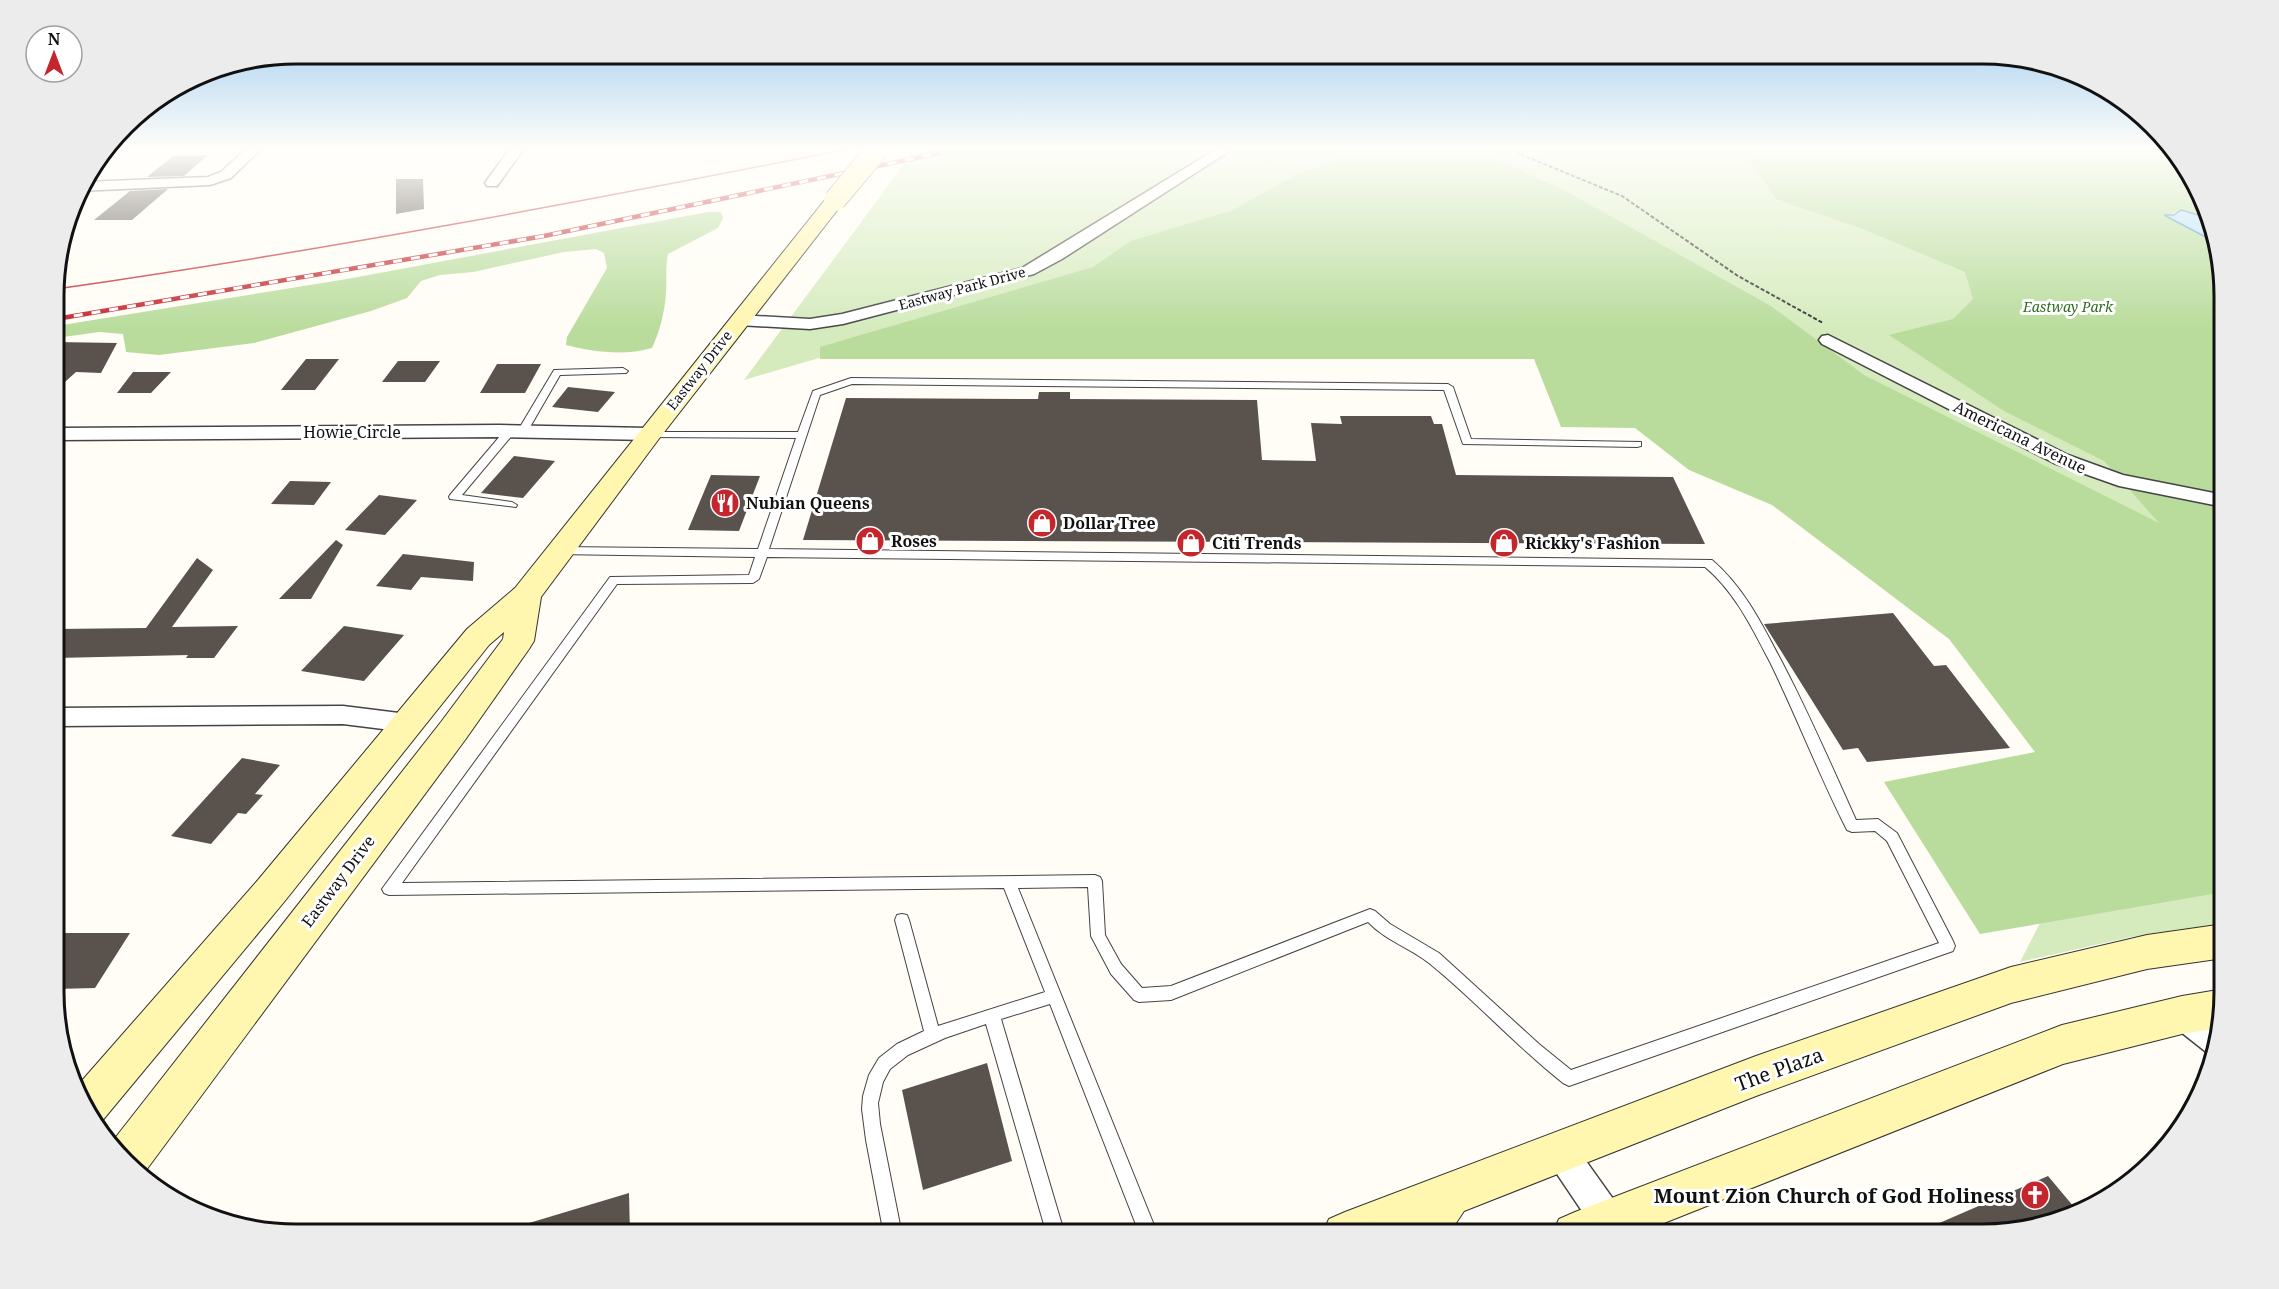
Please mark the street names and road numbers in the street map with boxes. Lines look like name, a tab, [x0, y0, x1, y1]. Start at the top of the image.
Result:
street label: Eastway Park Drive	[896, 262, 1028, 314]
street label: Eastway Drive	[662, 326, 736, 414]
street label: Americana Avenue	[1950, 395, 2090, 479]
street label: Howie Circle	[303, 421, 401, 443]
street label: Eastway Drive	[296, 831, 380, 931]
street label: The Plaza	[1731, 1041, 1827, 1097]

